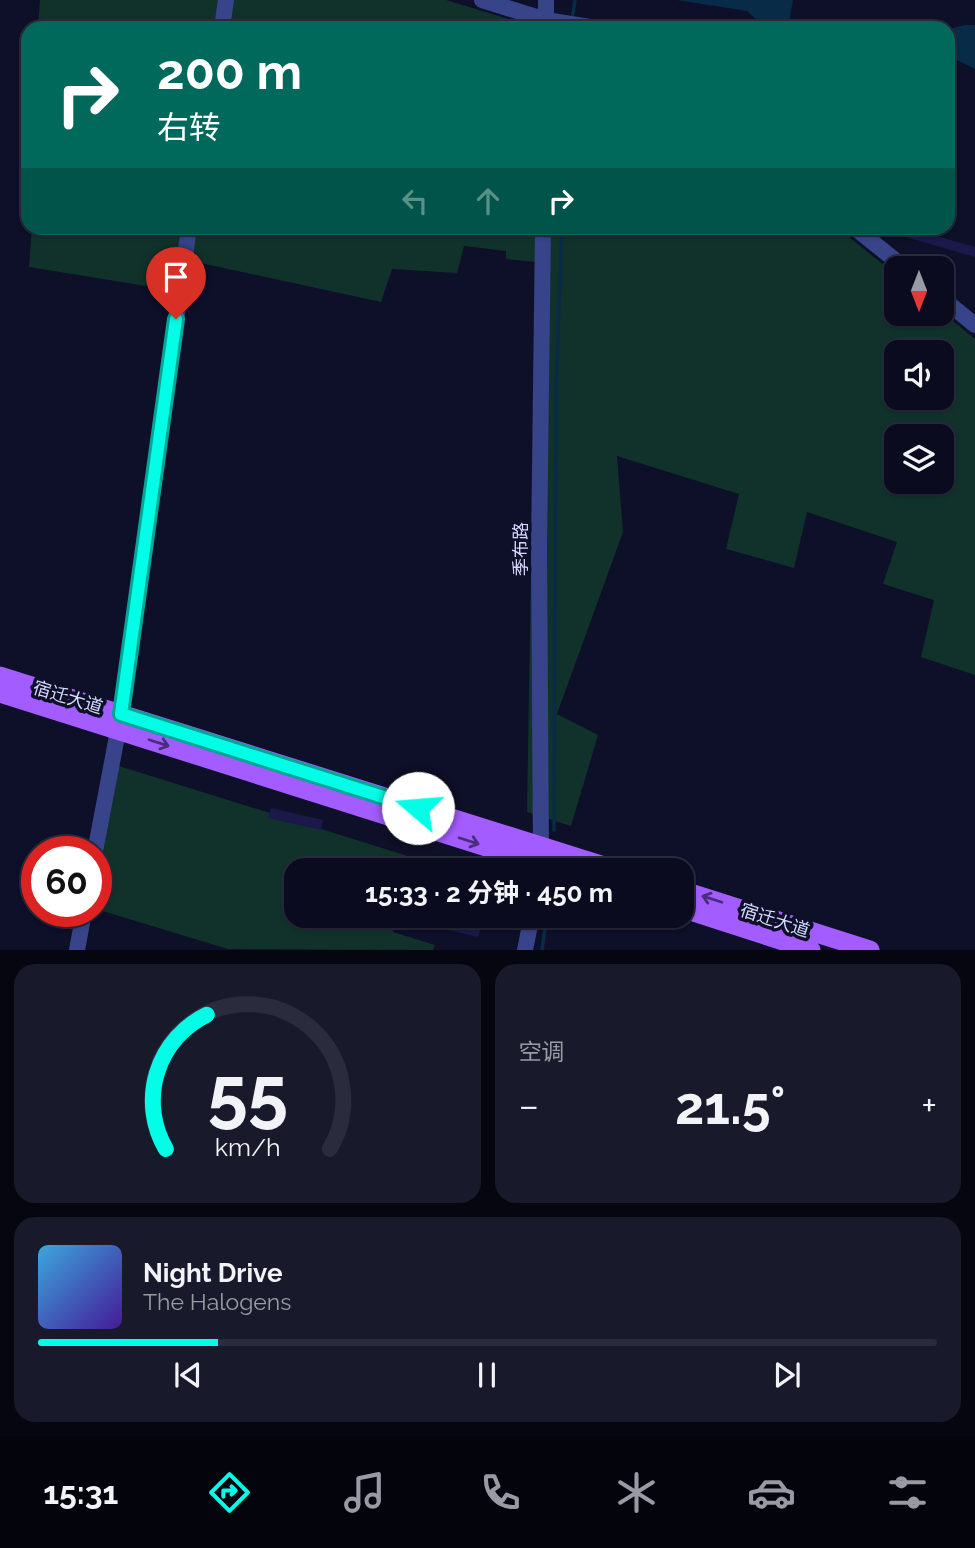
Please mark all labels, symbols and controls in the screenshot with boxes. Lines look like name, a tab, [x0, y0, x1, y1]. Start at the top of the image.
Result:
text: 200 m	[157, 43, 302, 100]
icon: right	[42, 49, 133, 140]
text: 右转	[157, 109, 221, 146]
icon: left	[396, 182, 434, 220]
icon: ahead	[469, 182, 507, 220]
icon: right	[542, 182, 580, 220]
pin	[146, 247, 206, 319]
north arrow	[884, 256, 954, 326]
map controls	[884, 256, 954, 494]
icon: arrive	[157, 258, 195, 296]
button: sound	[884, 340, 954, 410]
button: layers	[884, 424, 954, 494]
street label: 季布路	[510, 522, 531, 576]
street label: 宿迁大道	[31, 676, 105, 718]
one-way arrow	[147, 738, 169, 751]
position arrow	[381, 771, 455, 845]
speed limit sign: 60	[21, 836, 112, 927]
one-way arrow	[458, 836, 480, 849]
text: 15:33 · 2 分钟 · 450 m	[365, 878, 613, 908]
one-way arrow	[701, 892, 723, 905]
street label: 宿迁大道	[738, 899, 812, 941]
text: 空调	[519, 1038, 565, 1065]
text: 55	[207, 1052, 288, 1137]
text: 21.5°	[675, 1075, 785, 1136]
text: −	[519, 1083, 539, 1128]
text: +	[921, 1083, 937, 1128]
text: km/h	[214, 1132, 280, 1162]
text: Night Drive	[143, 1258, 282, 1288]
text: The Halogens	[143, 1288, 291, 1315]
icon: previous	[169, 1356, 207, 1394]
icon: pause	[468, 1356, 506, 1394]
icon: next	[768, 1356, 806, 1394]
icon: directions	[205, 1468, 254, 1517]
icon: music	[340, 1468, 389, 1517]
icon: phone	[476, 1468, 525, 1517]
icon: climate	[612, 1468, 661, 1517]
icon: car	[747, 1468, 796, 1517]
icon: filters	[883, 1468, 932, 1517]
text: 15:31	[43, 1474, 118, 1511]

